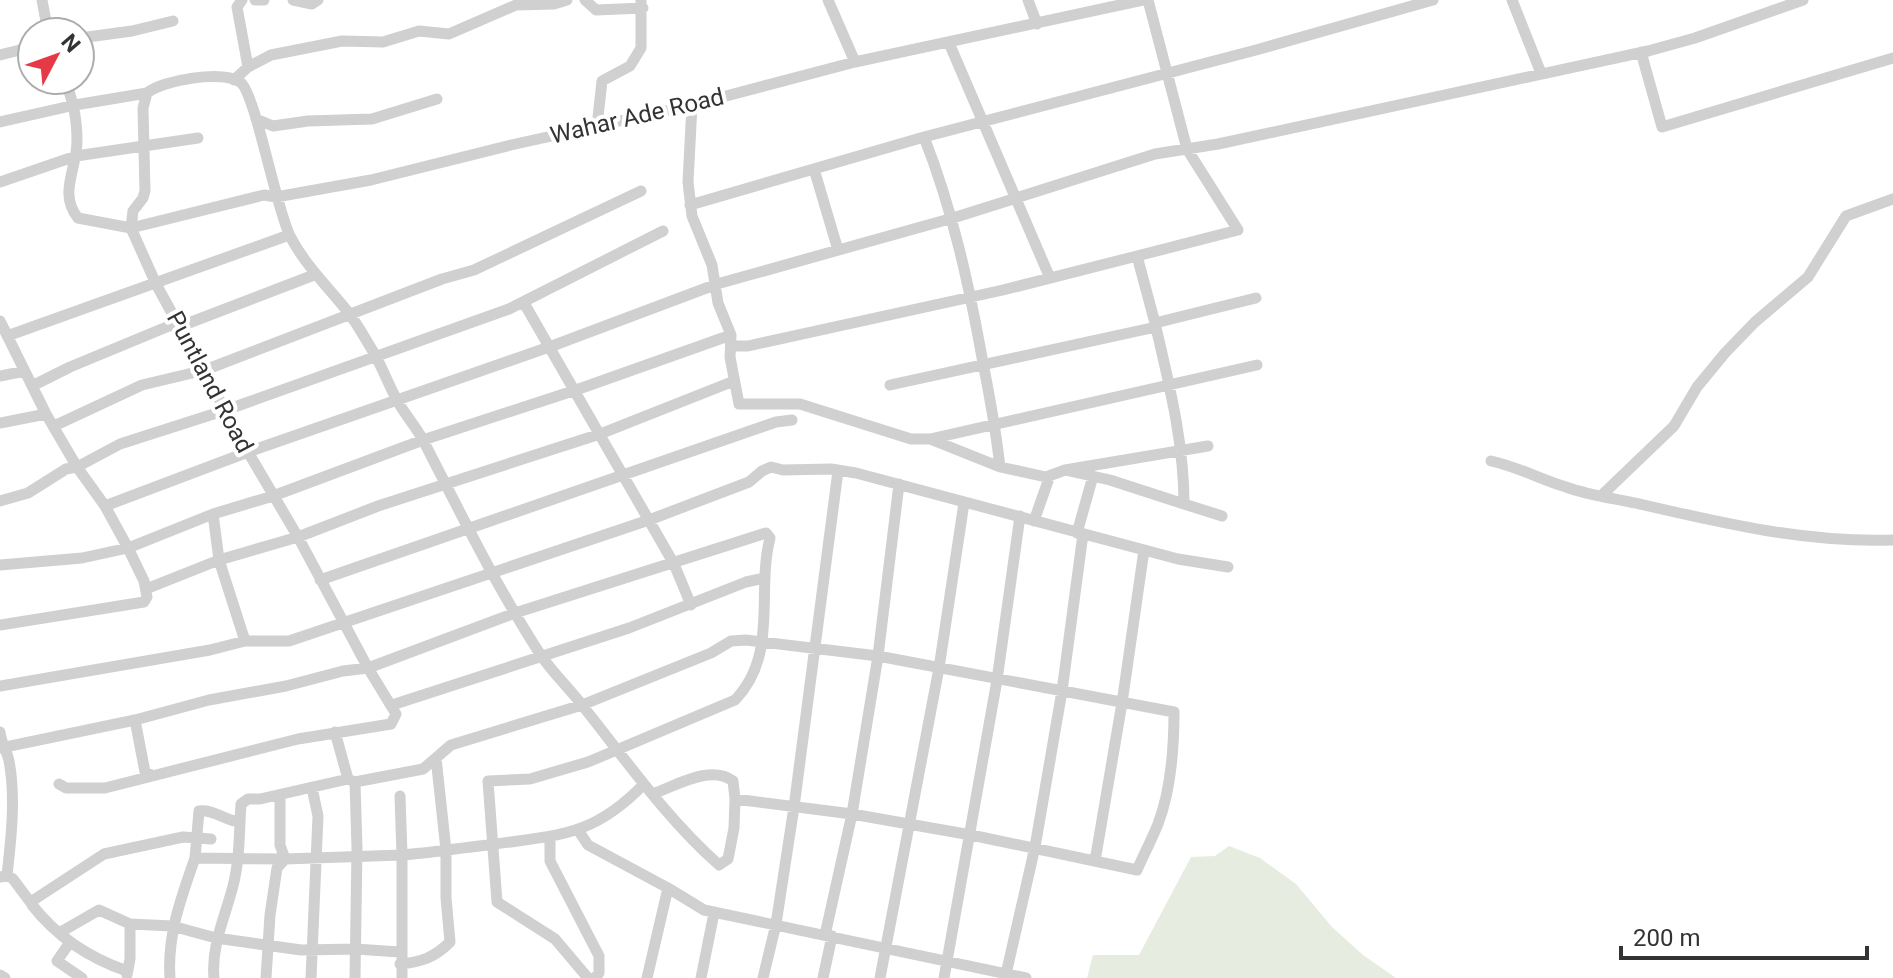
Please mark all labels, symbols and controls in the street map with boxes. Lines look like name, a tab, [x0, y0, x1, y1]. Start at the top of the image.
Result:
north arrow	[16, 16, 96, 96]
text: N	[56, 29, 85, 57]
street label: Wahar Ade Road	[547, 82, 727, 150]
street label: Puntland Road	[161, 306, 259, 458]
scale bar	[1621, 910, 1867, 960]
text: 200 m	[1633, 924, 1700, 952]

